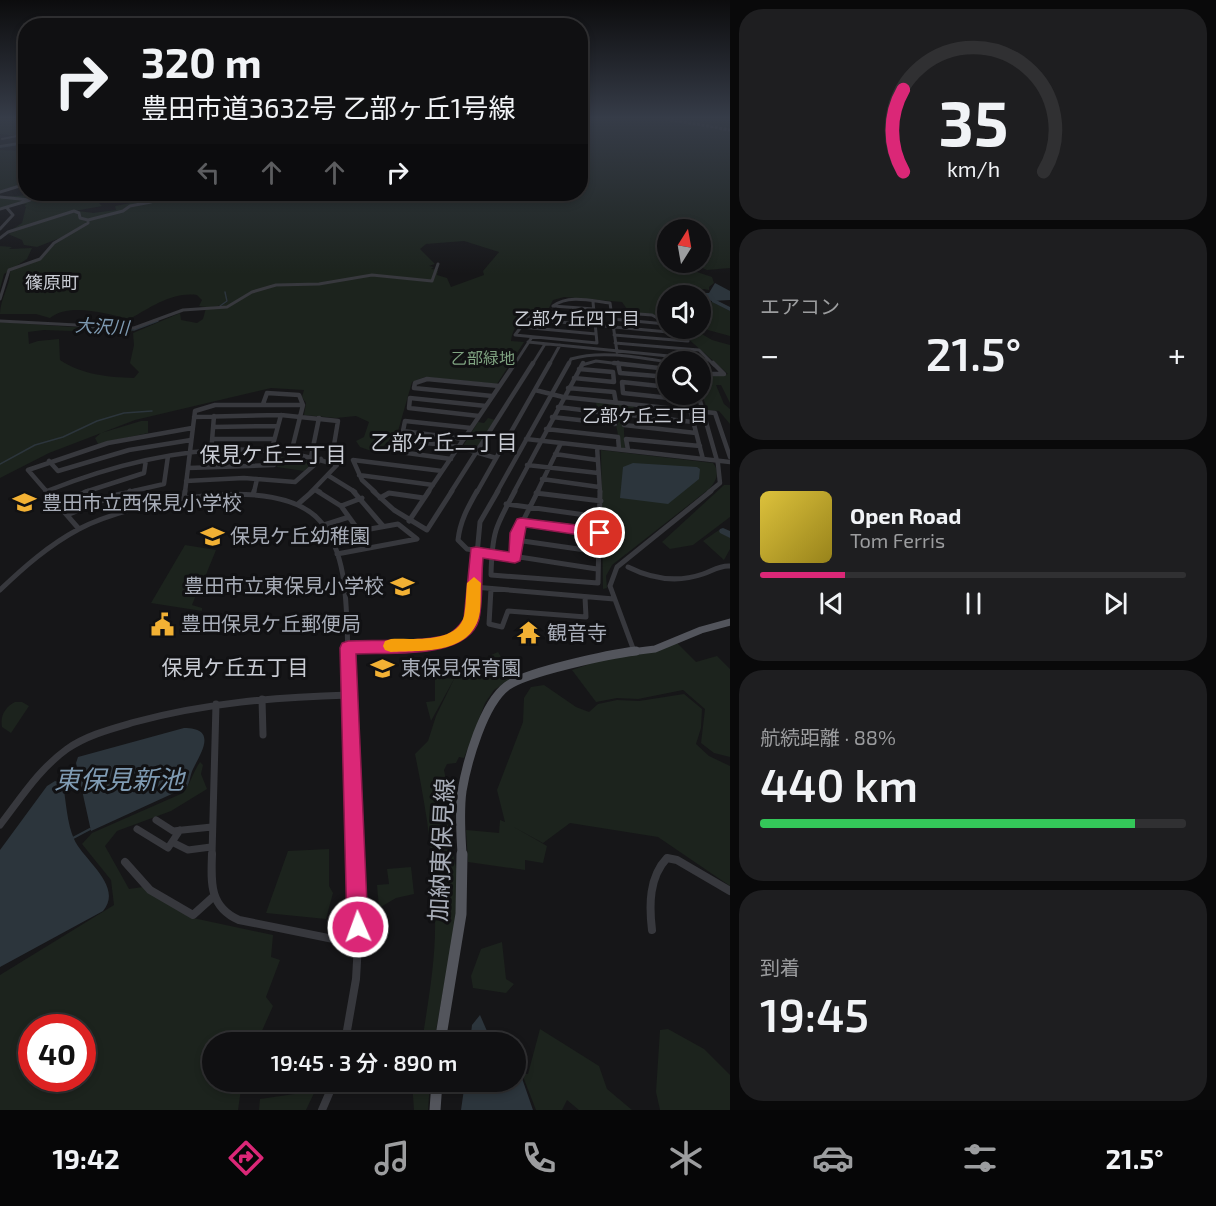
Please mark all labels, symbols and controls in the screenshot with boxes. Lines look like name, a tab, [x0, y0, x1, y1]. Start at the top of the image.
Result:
text: 320 m	[141, 36, 262, 86]
icon: right	[42, 42, 120, 120]
text: 35	[938, 84, 1008, 159]
text: 豊田市道3632号 乙部ヶ丘1号線	[141, 91, 515, 123]
icon: left	[192, 156, 225, 189]
icon: ahead	[255, 156, 288, 189]
icon: ahead	[318, 156, 351, 189]
icon: right	[381, 156, 414, 189]
text: km/h	[946, 156, 1000, 181]
north arrow	[657, 219, 711, 273]
map controls	[657, 219, 711, 405]
district label: 篠原町	[25, 271, 79, 293]
button: sound	[657, 285, 711, 339]
text: エアコン	[760, 294, 840, 318]
district label: 乙部ケ丘四丁目	[514, 307, 640, 329]
water label: 大沢川	[75, 314, 132, 339]
text: 21.5°	[926, 326, 1021, 380]
text: −	[760, 334, 779, 374]
text: +	[1168, 334, 1186, 374]
park label: 乙部緑地	[451, 348, 515, 367]
button: search	[657, 351, 711, 405]
district label: 乙部ケ丘三丁目	[582, 404, 708, 426]
district label: 乙部ケ丘二丁目	[371, 429, 518, 454]
district label: 保見ケ丘三丁目	[200, 441, 347, 466]
school or university icon: 豊田市立西保見小学校	[11, 490, 37, 516]
place label: 豊田市立西保見小学校	[42, 490, 242, 514]
text: Open Road	[850, 502, 962, 528]
pin	[574, 507, 625, 558]
icon: arrive	[583, 516, 616, 549]
school or university icon: 保見ケ丘幼稚園	[199, 523, 225, 549]
place label: 保見ケ丘幼稚園	[230, 523, 370, 547]
text: Tom Ferris	[850, 528, 945, 552]
place label: 豊田市立東保見小学校	[184, 573, 384, 597]
school or university icon: 豊田市立東保見小学校	[389, 573, 415, 599]
icon: previous	[815, 587, 848, 620]
icon: pause	[957, 587, 990, 620]
icon: next	[1099, 587, 1132, 620]
public building icon: 豊田保見ケ丘郵便局	[150, 611, 176, 637]
place label: 豊田保見ケ丘郵便局	[181, 611, 361, 635]
temple icon: 観音寺	[516, 620, 542, 646]
place label: 観音寺	[547, 620, 607, 644]
district label: 保見ケ丘五丁目	[162, 654, 309, 679]
school or university icon: 東保見保育園	[370, 655, 396, 681]
place label: 東保見保育園	[401, 655, 521, 679]
text: 航続距離 · 88%	[760, 725, 896, 749]
text: 440 km	[760, 757, 918, 811]
water label: 東保見新池	[54, 763, 187, 794]
street label: 加納東保見線	[422, 777, 459, 923]
position arrow	[326, 895, 390, 959]
text: 到着	[760, 955, 800, 979]
text: 19:45	[760, 987, 869, 1041]
speed limit sign: 40	[18, 1014, 96, 1092]
text: 19:45 · 3 分 · 890 m	[271, 1049, 457, 1075]
icon: directions	[225, 1137, 267, 1179]
icon: music	[371, 1137, 413, 1179]
icon: phone	[518, 1137, 560, 1179]
icon: climate	[665, 1137, 707, 1179]
icon: car	[812, 1137, 854, 1179]
icon: filters	[959, 1137, 1001, 1179]
text: 19:42	[52, 1142, 120, 1174]
text: 21.5°	[1105, 1142, 1164, 1174]

